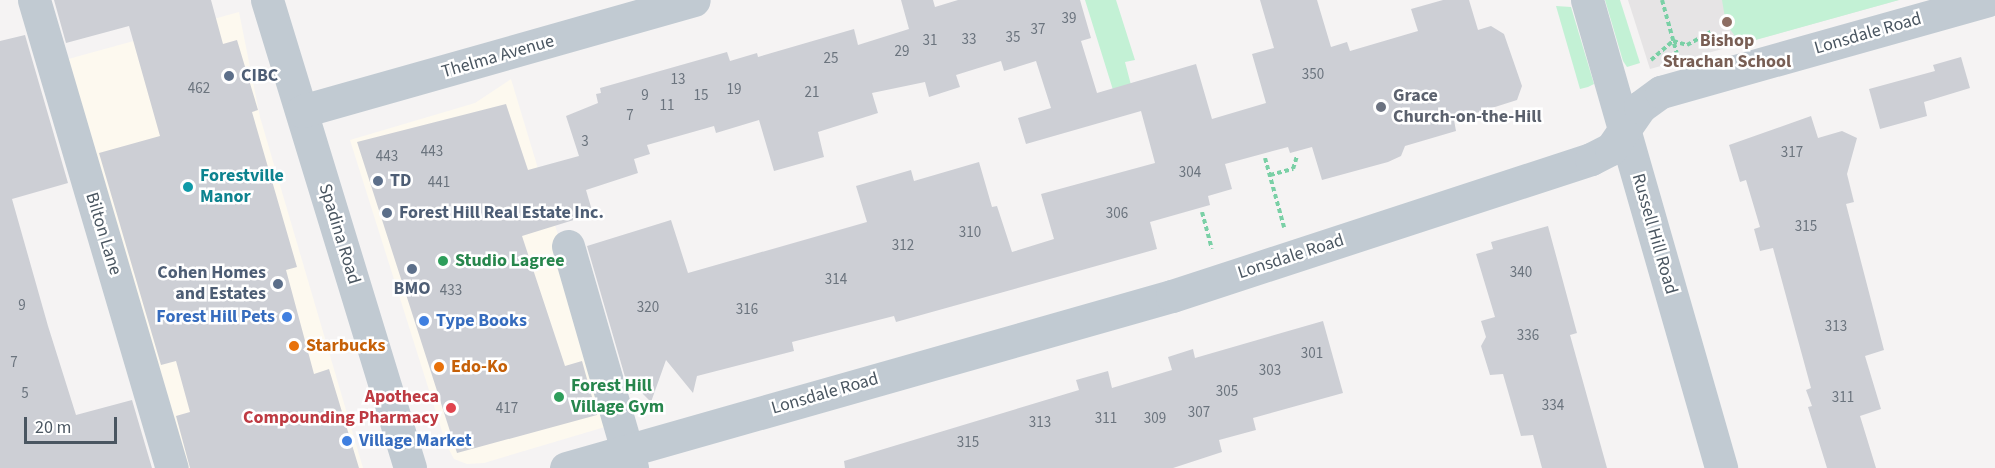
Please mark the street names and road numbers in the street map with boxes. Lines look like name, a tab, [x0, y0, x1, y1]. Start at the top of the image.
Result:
street label: Lonsdale Road	[1812, 8, 1924, 60]
street label: Thelma Avenue	[439, 31, 557, 83]
street label: Russell Hill Road	[1626, 171, 1682, 297]
street label: Spadina Road	[313, 181, 365, 287]
street label: Bilton Lane	[80, 190, 126, 278]
street label: Lonsdale Road	[1235, 230, 1347, 284]
street label: Lonsdale Road	[769, 368, 881, 420]

